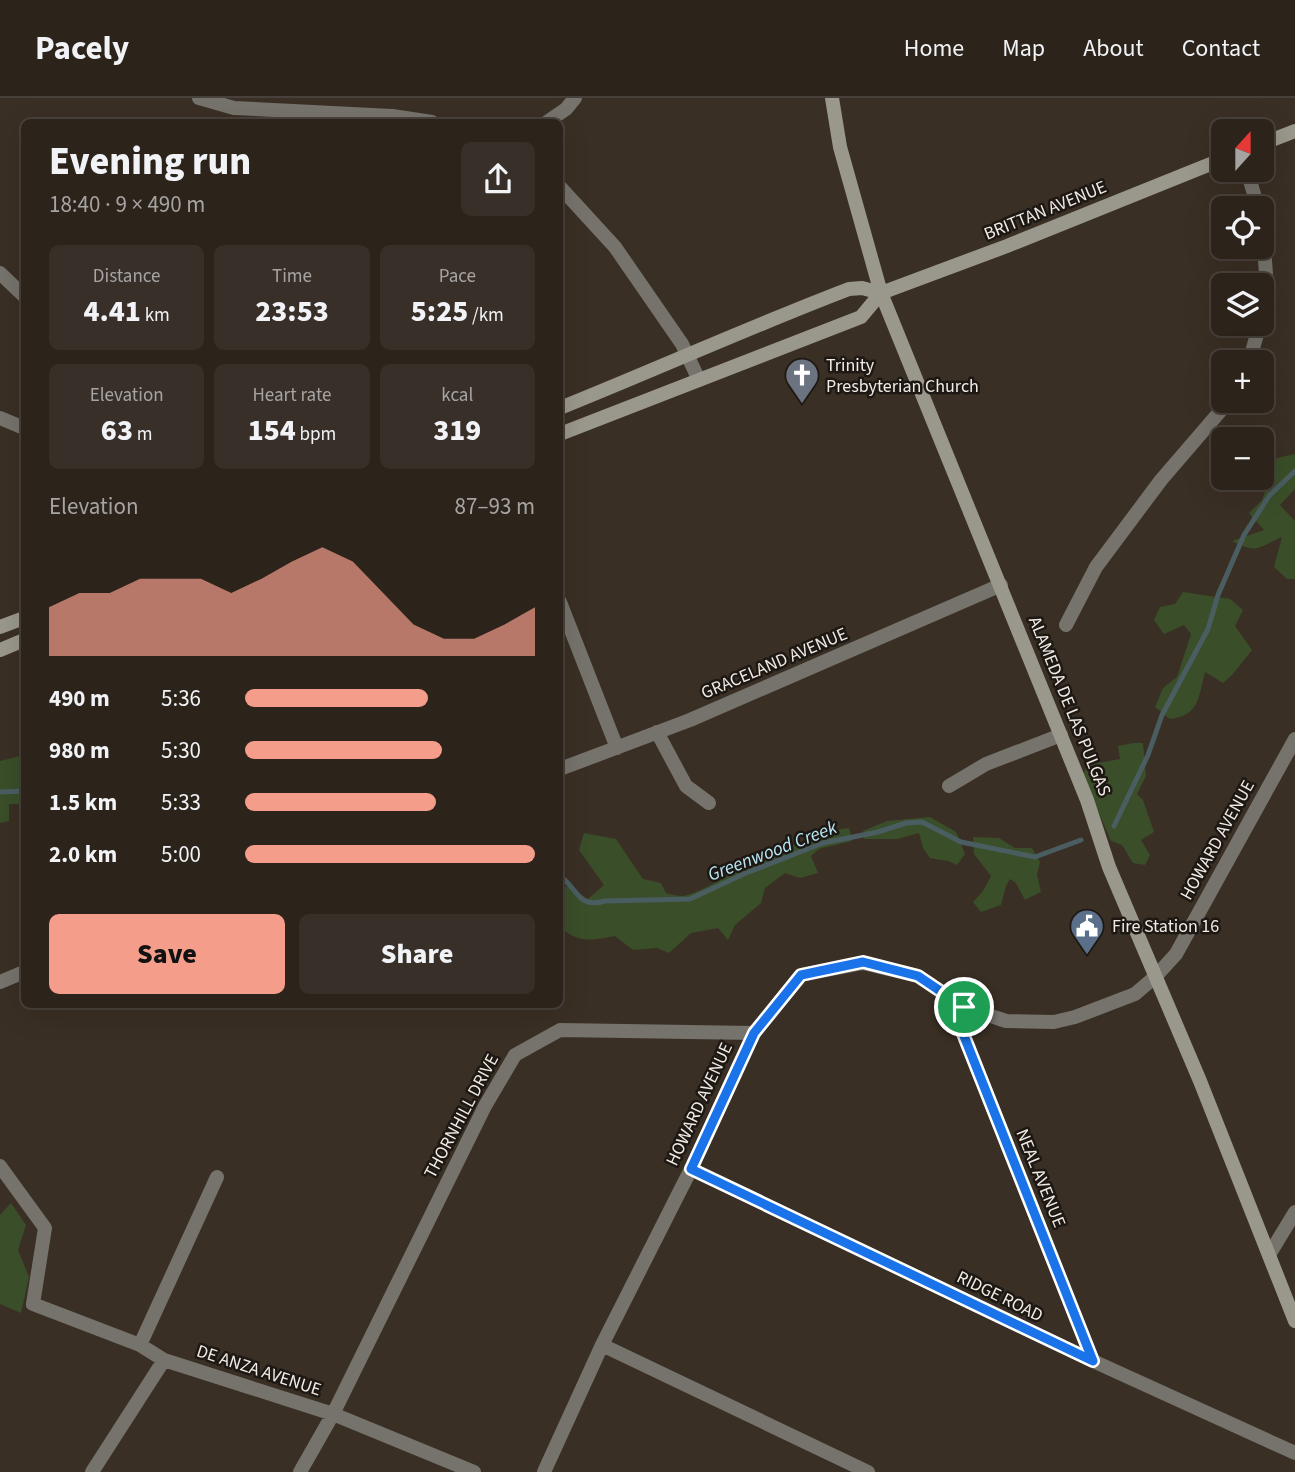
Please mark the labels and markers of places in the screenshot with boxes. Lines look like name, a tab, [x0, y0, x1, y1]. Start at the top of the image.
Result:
place label: Trinity Presbyterian Church	[826, 353, 979, 399]
church icon: Trinity Presbyterian Church	[783, 356, 821, 405]
public building icon: Fire Station 16	[1068, 907, 1106, 956]
place label: Fire Station 16	[1112, 914, 1219, 939]
pin	[934, 977, 994, 1037]

